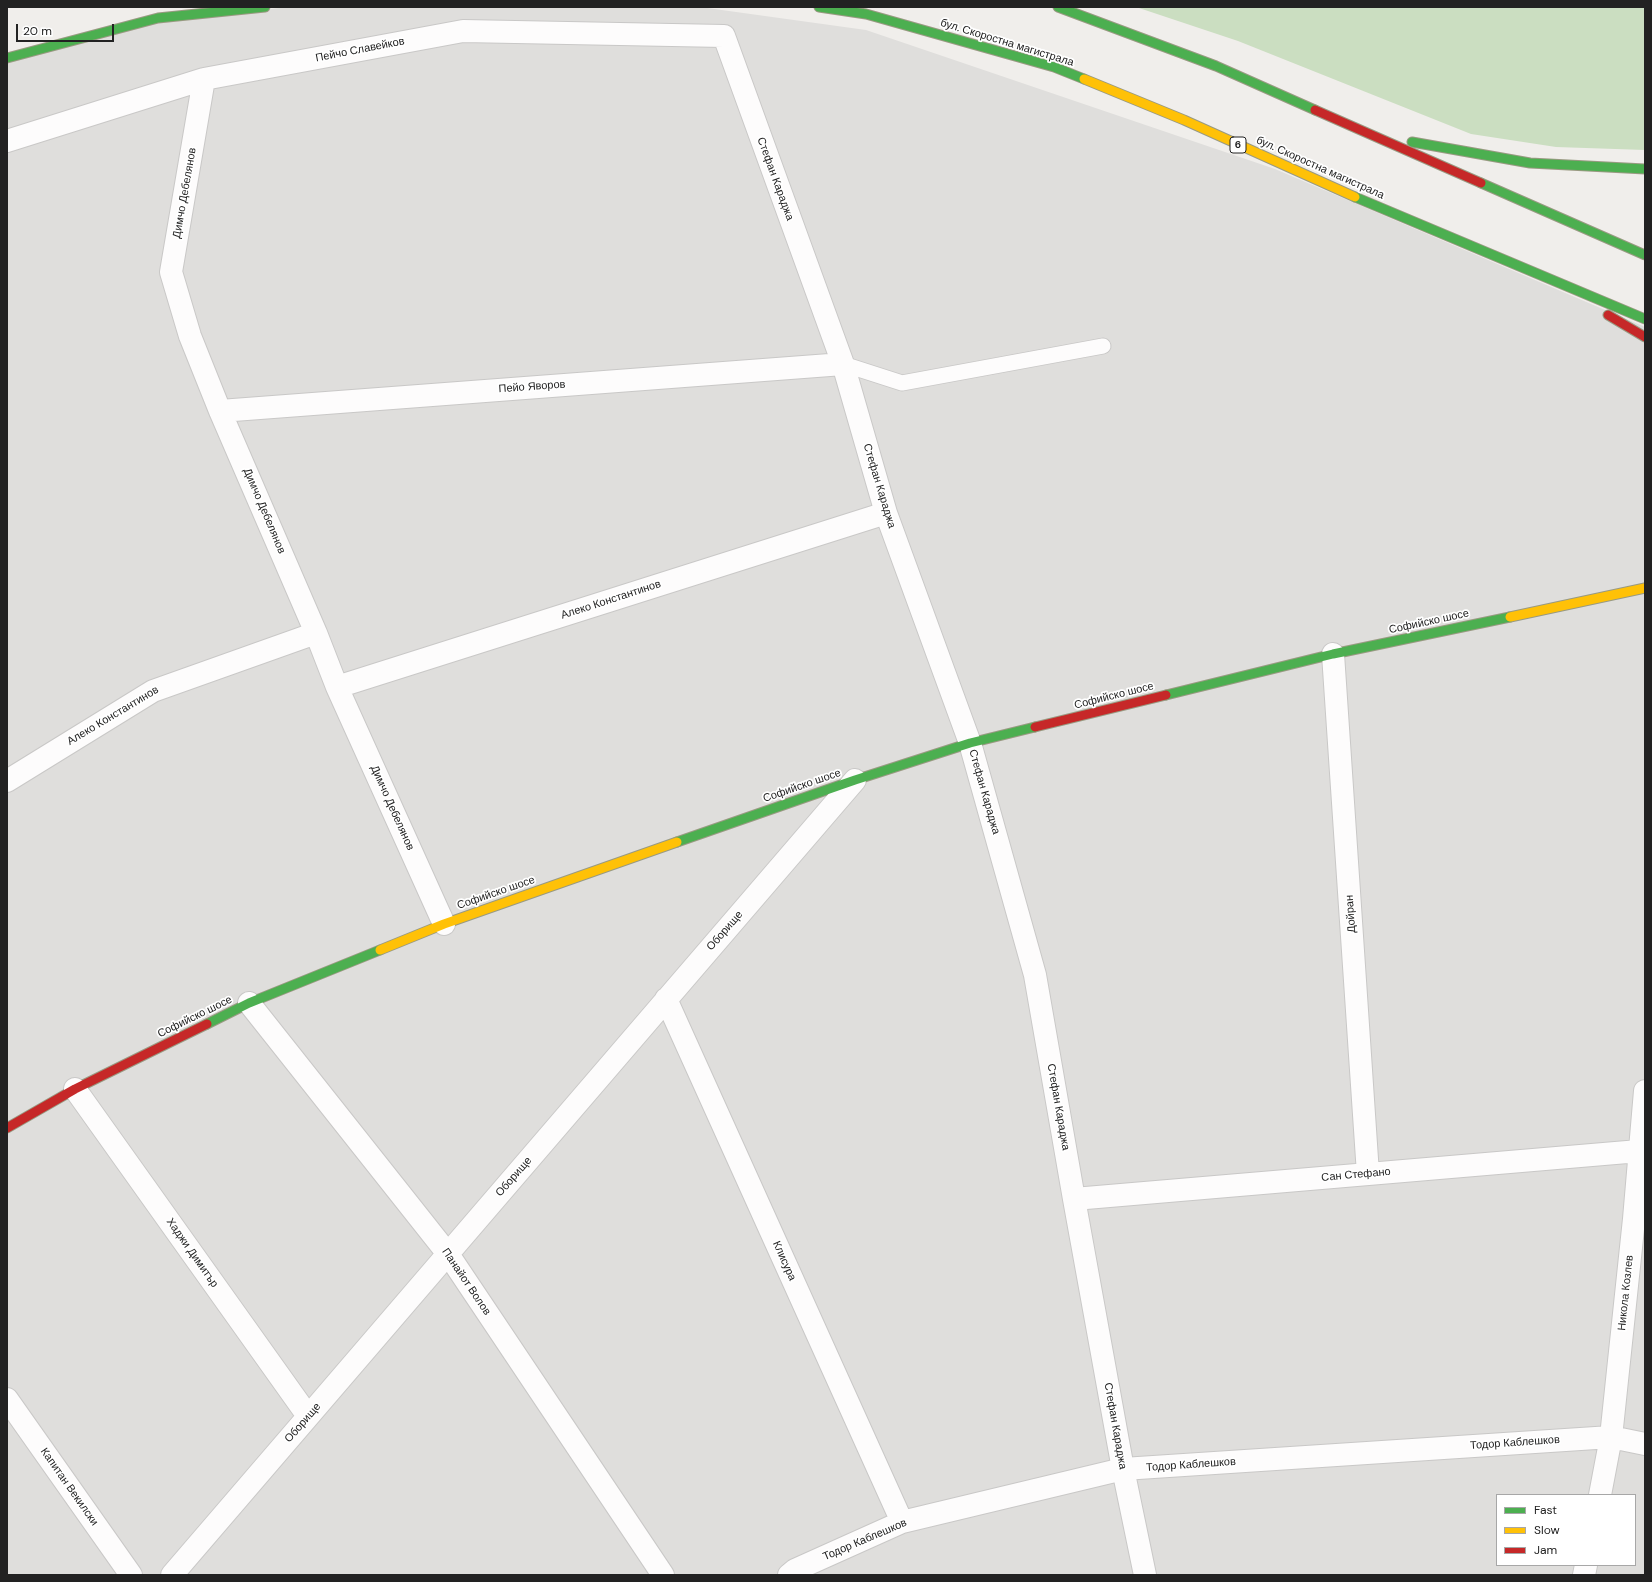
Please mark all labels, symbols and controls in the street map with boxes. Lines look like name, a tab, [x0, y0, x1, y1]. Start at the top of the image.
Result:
scale bar	[18, 16, 116, 42]
street label: бул. Скоростна магистрала	[939, 16, 1075, 70]
text: 20 m	[23, 23, 52, 39]
street label: Пейчо Славейков	[314, 35, 406, 65]
street label: бул. Скоростна магистрала	[1254, 134, 1386, 202]
street label: Стефан Караджа	[754, 135, 796, 223]
road number: 6	[1230, 137, 1246, 153]
street label: Димчо Дебелянов	[171, 147, 199, 239]
street label: Пейо Яворов	[498, 378, 566, 396]
street label: Стефан Караджа	[860, 442, 898, 530]
street label: Димчо Дебелянов	[240, 466, 288, 556]
street label: Алеко Константинов	[559, 578, 663, 622]
street label: Софийско шосе	[1388, 607, 1470, 637]
street label: Софийско шосе	[1073, 680, 1155, 712]
street label: Алеко Константинов	[65, 683, 161, 749]
street label: Стефан Караджа	[966, 748, 1002, 836]
street label: Димчо Дебелянов	[367, 763, 417, 853]
street label: Софийско шосе	[761, 767, 843, 805]
street label: Софийско шосе	[455, 874, 537, 912]
street label: Дойран	[1343, 895, 1359, 933]
street label: Оборище	[704, 908, 746, 954]
street label: Софийско шосе	[156, 993, 234, 1041]
street label: Стефан Караджа	[1044, 1063, 1072, 1151]
street label: Оборище	[493, 1154, 535, 1200]
street label: Сан Стефано	[1321, 1165, 1391, 1185]
street label: Хаджи Димитър	[163, 1216, 221, 1290]
street label: Клисура	[769, 1239, 799, 1283]
street label: Панайот Волов	[439, 1246, 493, 1318]
street label: Никола Козлев	[1615, 1254, 1637, 1332]
street label: Стефан Караджа	[1101, 1382, 1129, 1470]
street label: Оборище	[282, 1400, 324, 1446]
street label: Тодор Каблешков	[1470, 1433, 1560, 1453]
street label: Капитан Векилски	[37, 1446, 101, 1528]
street label: Тодор Каблешков	[1146, 1455, 1236, 1475]
legend	[1496, 1494, 1636, 1566]
text: Fast	[1534, 1502, 1557, 1518]
street label: Тодор Каблешков	[821, 1516, 909, 1564]
text: Slow	[1534, 1522, 1560, 1538]
text: Jam	[1534, 1542, 1557, 1558]

